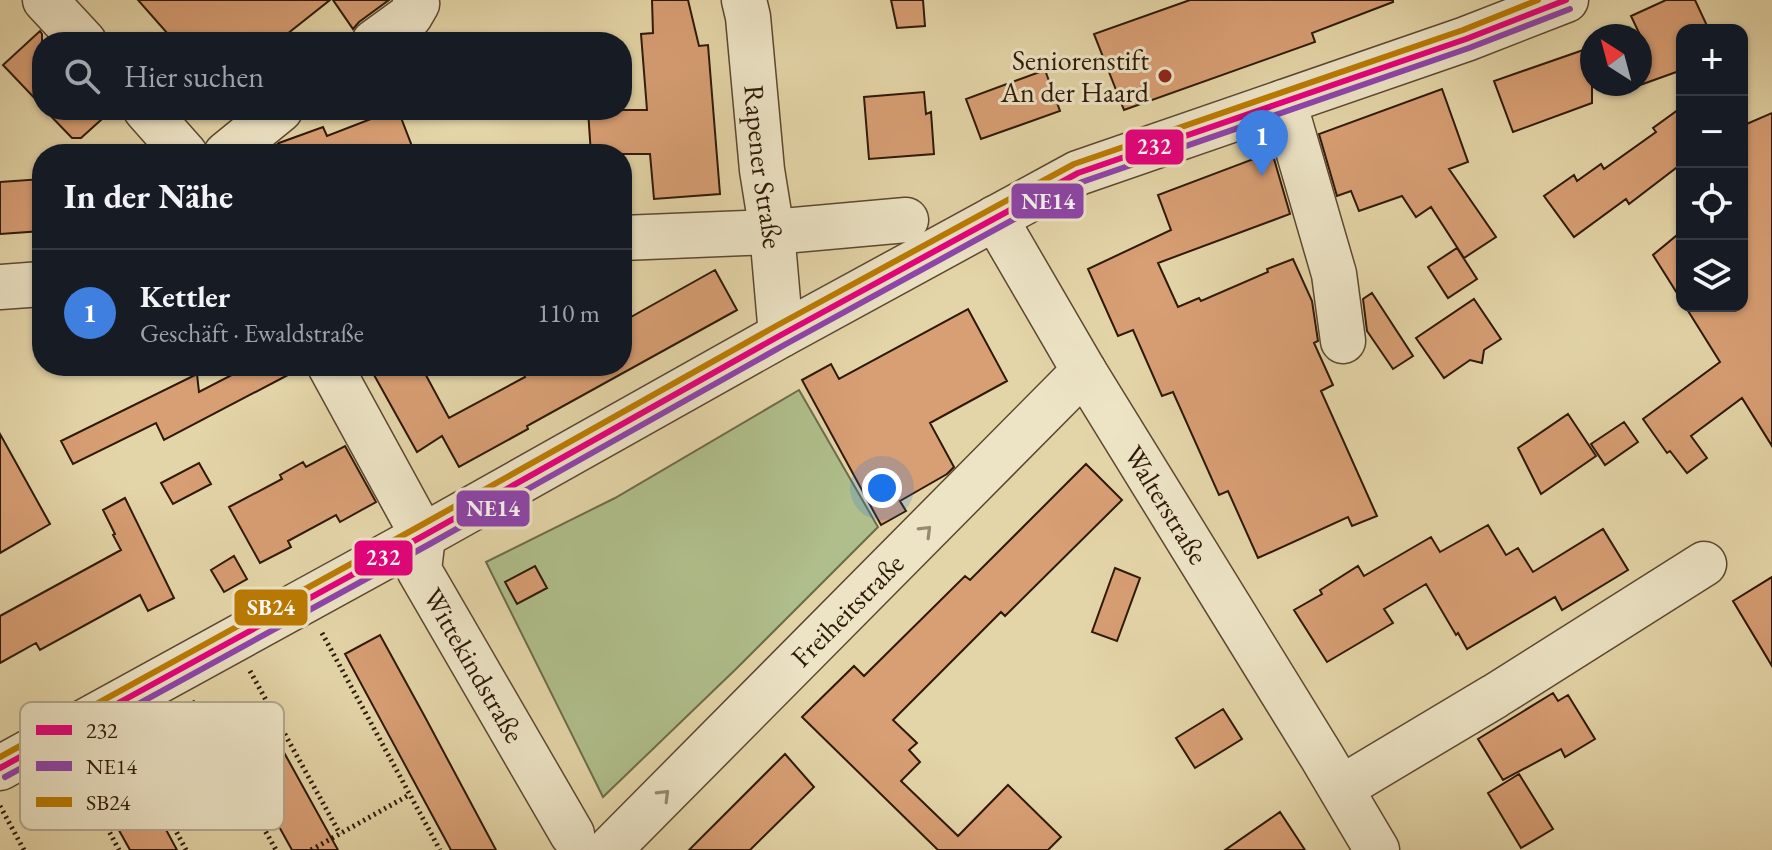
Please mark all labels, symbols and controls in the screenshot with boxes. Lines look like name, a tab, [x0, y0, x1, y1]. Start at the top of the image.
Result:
north arrow	[1580, 24, 1652, 96]
map controls	[1676, 24, 1748, 312]
button: +	[1676, 24, 1748, 96]
search box	[32, 32, 632, 120]
place label: Seniorenstift An der Haard	[1000, 42, 1150, 110]
icon: search	[60, 54, 104, 98]
text: Hier suchen	[124, 57, 264, 96]
marker: Seniorenstift An der Haard	[1156, 67, 1174, 85]
street label: Rapener Straße	[736, 83, 791, 250]
button: −	[1676, 96, 1748, 168]
pin: 1	[1236, 110, 1288, 176]
line badge: 232	[1124, 128, 1185, 166]
text: 232	[1137, 132, 1172, 161]
button: locate	[1676, 168, 1748, 240]
text: In der Nähe	[64, 174, 233, 218]
line badge: NE14	[1010, 182, 1085, 220]
text: NE14	[1021, 187, 1075, 216]
button: layers	[1676, 240, 1748, 312]
text: Kettler	[140, 277, 230, 316]
text: 1	[83, 296, 97, 330]
text: 110 m	[537, 296, 600, 330]
text: Geschäft · Ewaldstraße	[140, 316, 364, 350]
street label: Walterstraße	[1116, 438, 1217, 571]
your location	[862, 468, 902, 508]
line badge: NE14	[455, 489, 531, 528]
text: NE14	[466, 494, 520, 523]
one-way arrow	[917, 526, 931, 540]
line badge: 232	[353, 539, 414, 577]
text: 232	[366, 543, 401, 572]
street label: Freiheitstraße	[783, 545, 911, 674]
street label: Wittekindstraße	[415, 581, 533, 749]
line badge: SB24	[233, 588, 309, 627]
text: SB24	[247, 593, 295, 622]
legend	[20, 702, 284, 830]
text: 232	[86, 716, 118, 745]
text: NE14	[86, 752, 137, 781]
text: SB24	[86, 788, 131, 817]
one-way arrow	[655, 790, 669, 804]

